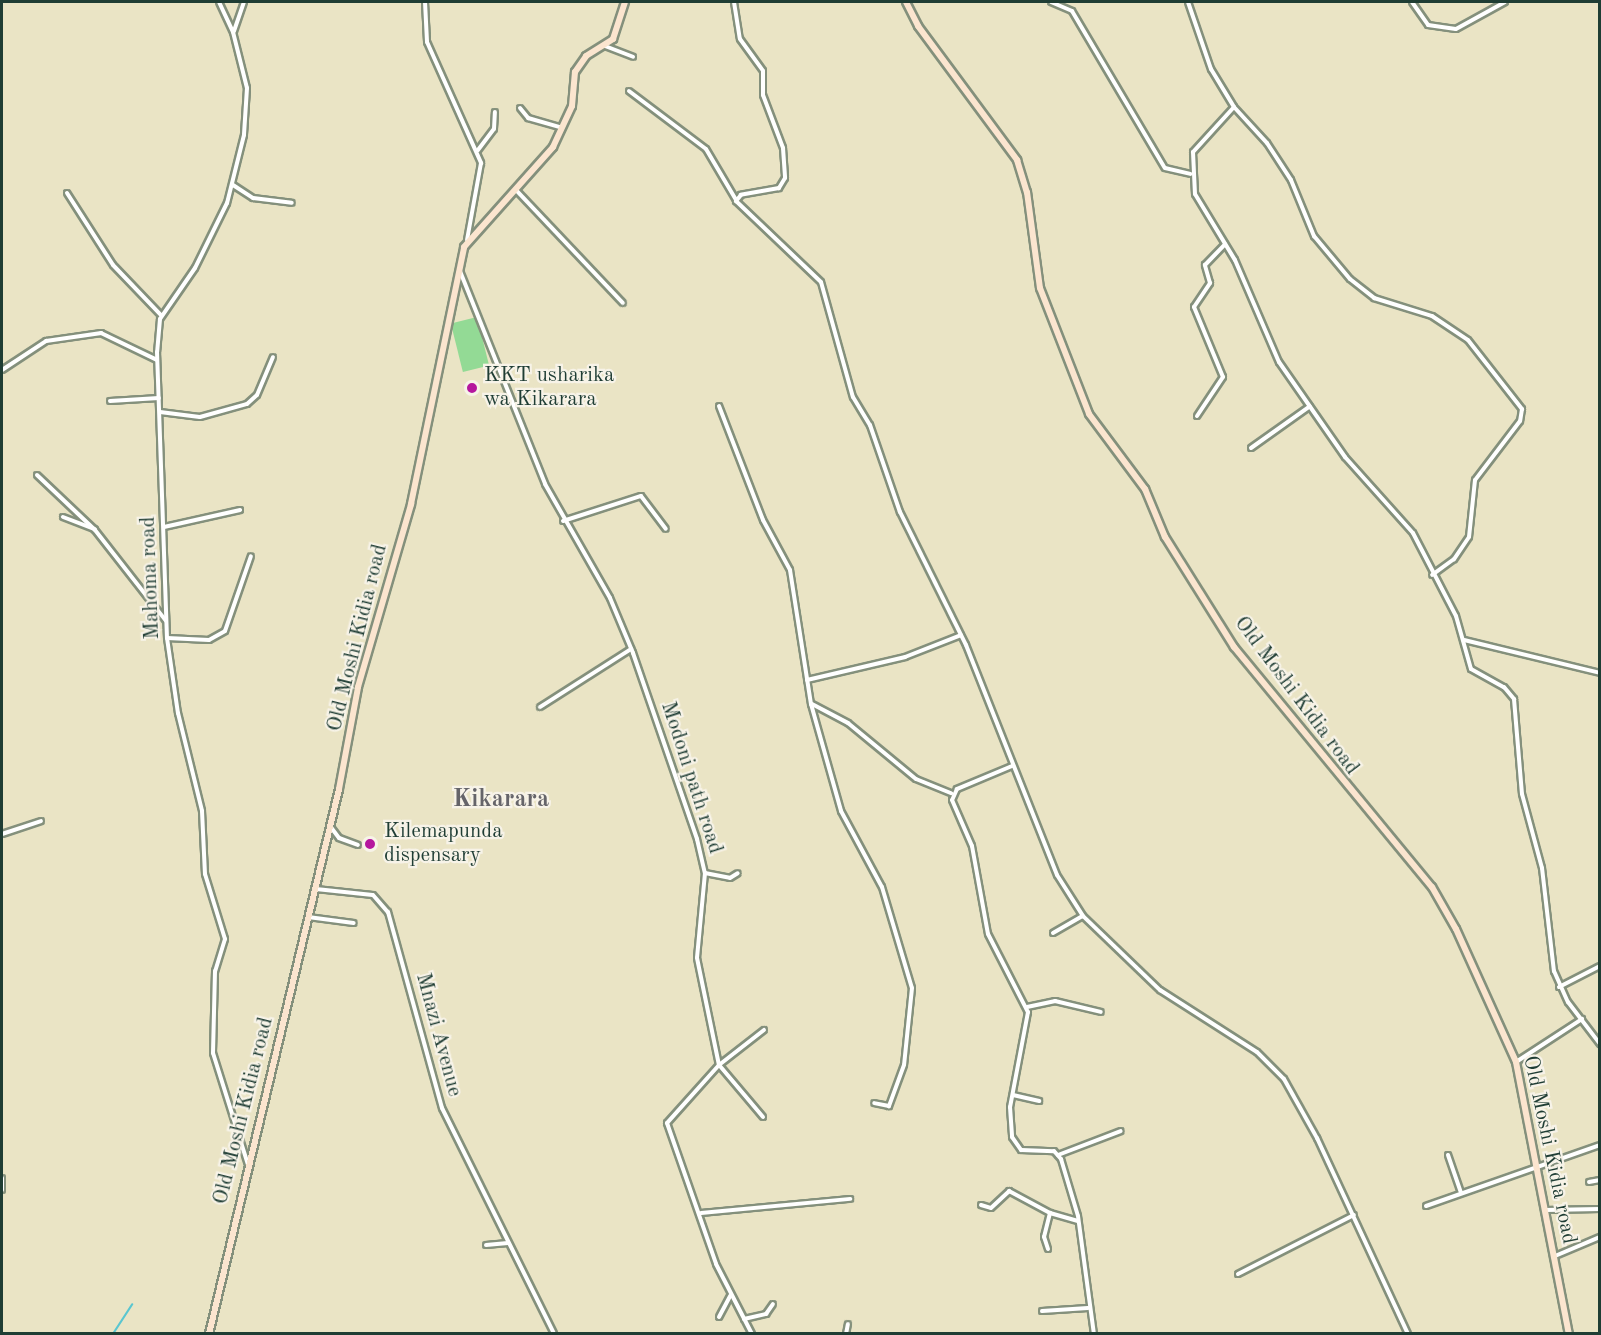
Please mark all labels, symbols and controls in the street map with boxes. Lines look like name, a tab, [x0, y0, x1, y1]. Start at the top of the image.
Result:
place label: KKT usharika wa Kikarara	[484, 363, 614, 413]
marker: KKT usharika wa Kikarara	[465, 381, 479, 395]
street label: Mahoma road	[136, 516, 166, 640]
street label: Old Moshi Kidia road	[323, 542, 393, 734]
street label: Old Moshi Kidia road	[1228, 612, 1364, 780]
street label: Modoni path road	[655, 699, 727, 857]
district label: Kikarara	[453, 787, 549, 815]
place label: Kilemapunda dispensary	[384, 819, 503, 869]
marker: Kilemapunda dispensary	[361, 835, 379, 853]
street label: Mnazi Avenue	[409, 971, 467, 1099]
street label: Old Moshi Kidia road	[209, 1015, 279, 1207]
street label: Old Moshi Kidia road	[1517, 1053, 1581, 1247]

